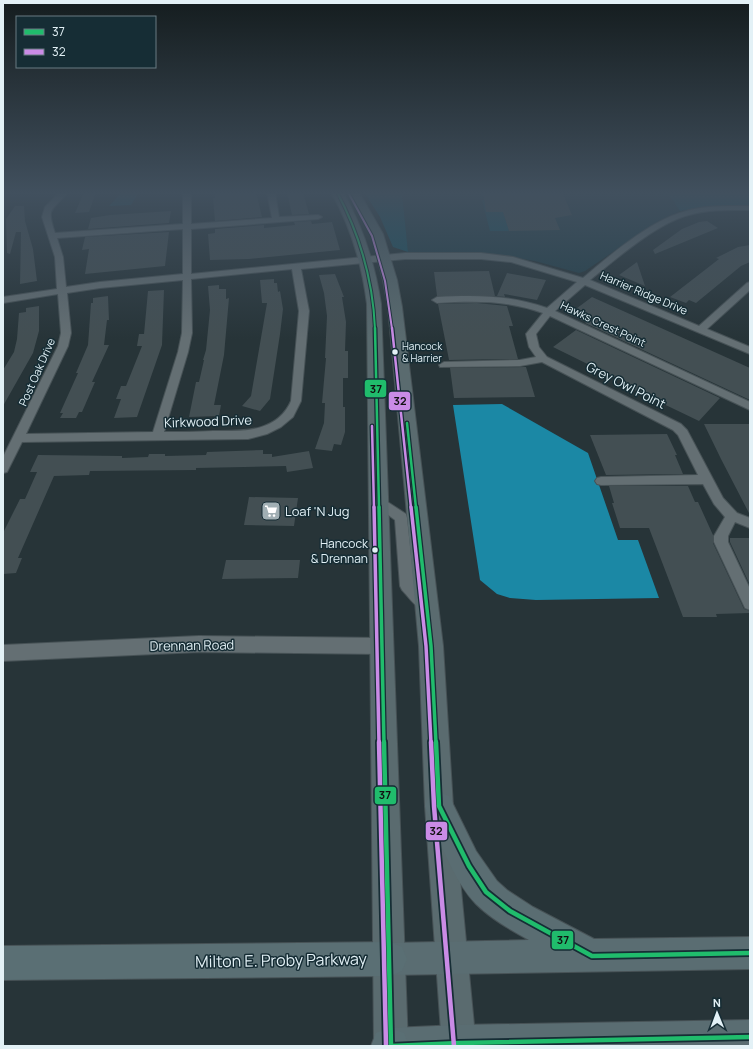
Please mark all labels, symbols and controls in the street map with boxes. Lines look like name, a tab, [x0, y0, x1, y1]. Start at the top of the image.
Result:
legend	[16, 16, 156, 68]
text: 37	[52, 23, 65, 40]
text: 32	[52, 43, 66, 60]
street label: Harrier Ridge Drive	[598, 267, 691, 318]
street label: Hawks Crest Point	[558, 297, 648, 350]
street label: Post Oak Drive	[15, 335, 58, 408]
place label: Hancock & Harrier	[402, 339, 443, 365]
marker: Hancock & Harrier	[390, 347, 400, 357]
street label: Grey Owl Point	[583, 357, 669, 413]
line badge: 37	[364, 379, 387, 398]
text: 37	[370, 381, 382, 396]
line badge: 32	[388, 391, 411, 411]
text: 32	[394, 393, 406, 408]
street label: Kirkwood Drive	[164, 410, 253, 432]
supermarket icon: Loaf 'N Jug	[260, 500, 282, 522]
place label: Loaf 'N Jug	[285, 502, 349, 520]
place label: Hancock & Drennan	[311, 535, 369, 567]
marker: Hancock & Drennan	[370, 545, 380, 555]
street label: Drennan Road	[150, 635, 234, 655]
line badge: 37	[374, 786, 397, 805]
text: 37	[379, 787, 391, 802]
line badge: 32	[425, 821, 448, 841]
text: 32	[430, 823, 442, 838]
line badge: 37	[551, 930, 574, 950]
text: 37	[557, 932, 569, 947]
street label: Milton E. Proby Parkway	[195, 947, 367, 972]
north arrow	[697, 993, 737, 1033]
text: N	[713, 995, 721, 1010]

